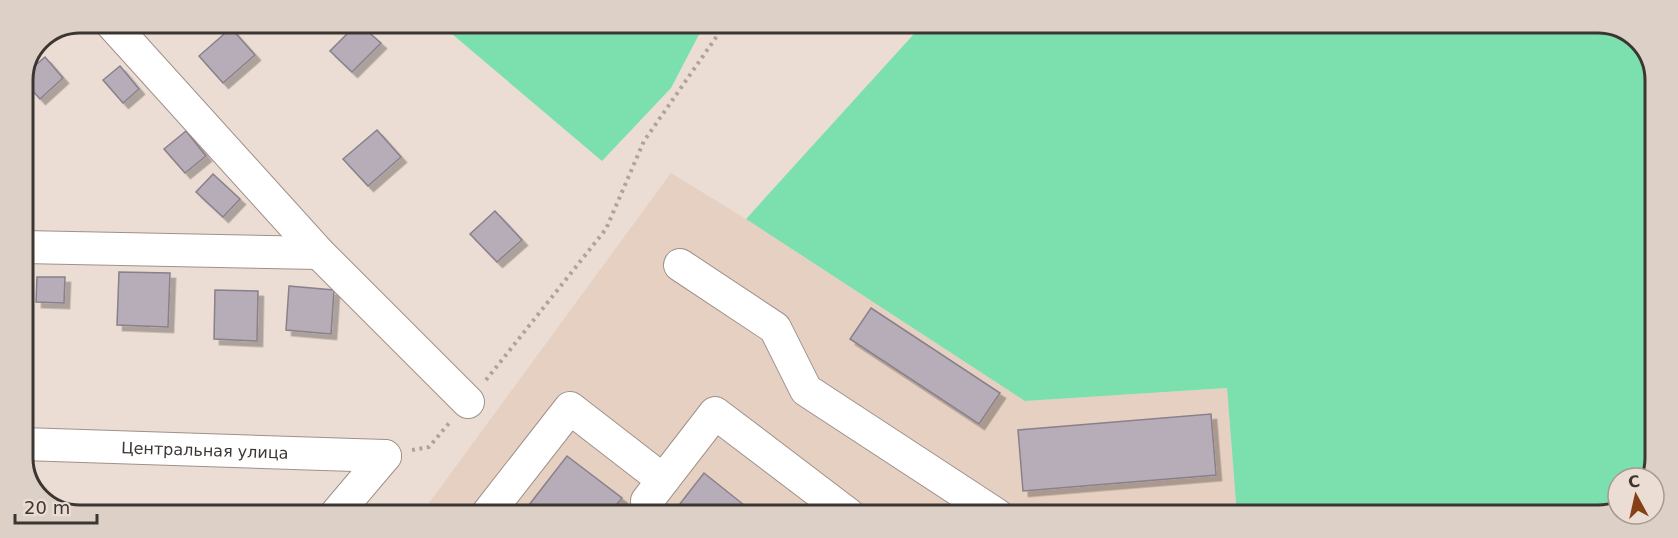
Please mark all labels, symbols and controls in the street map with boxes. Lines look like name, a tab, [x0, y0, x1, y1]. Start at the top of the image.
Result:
street label: Центральная улица	[121, 438, 289, 462]
north arrow	[1606, 466, 1666, 526]
text: С	[1627, 471, 1641, 492]
scale bar	[15, 487, 98, 525]
text: 20 m	[24, 497, 70, 518]

